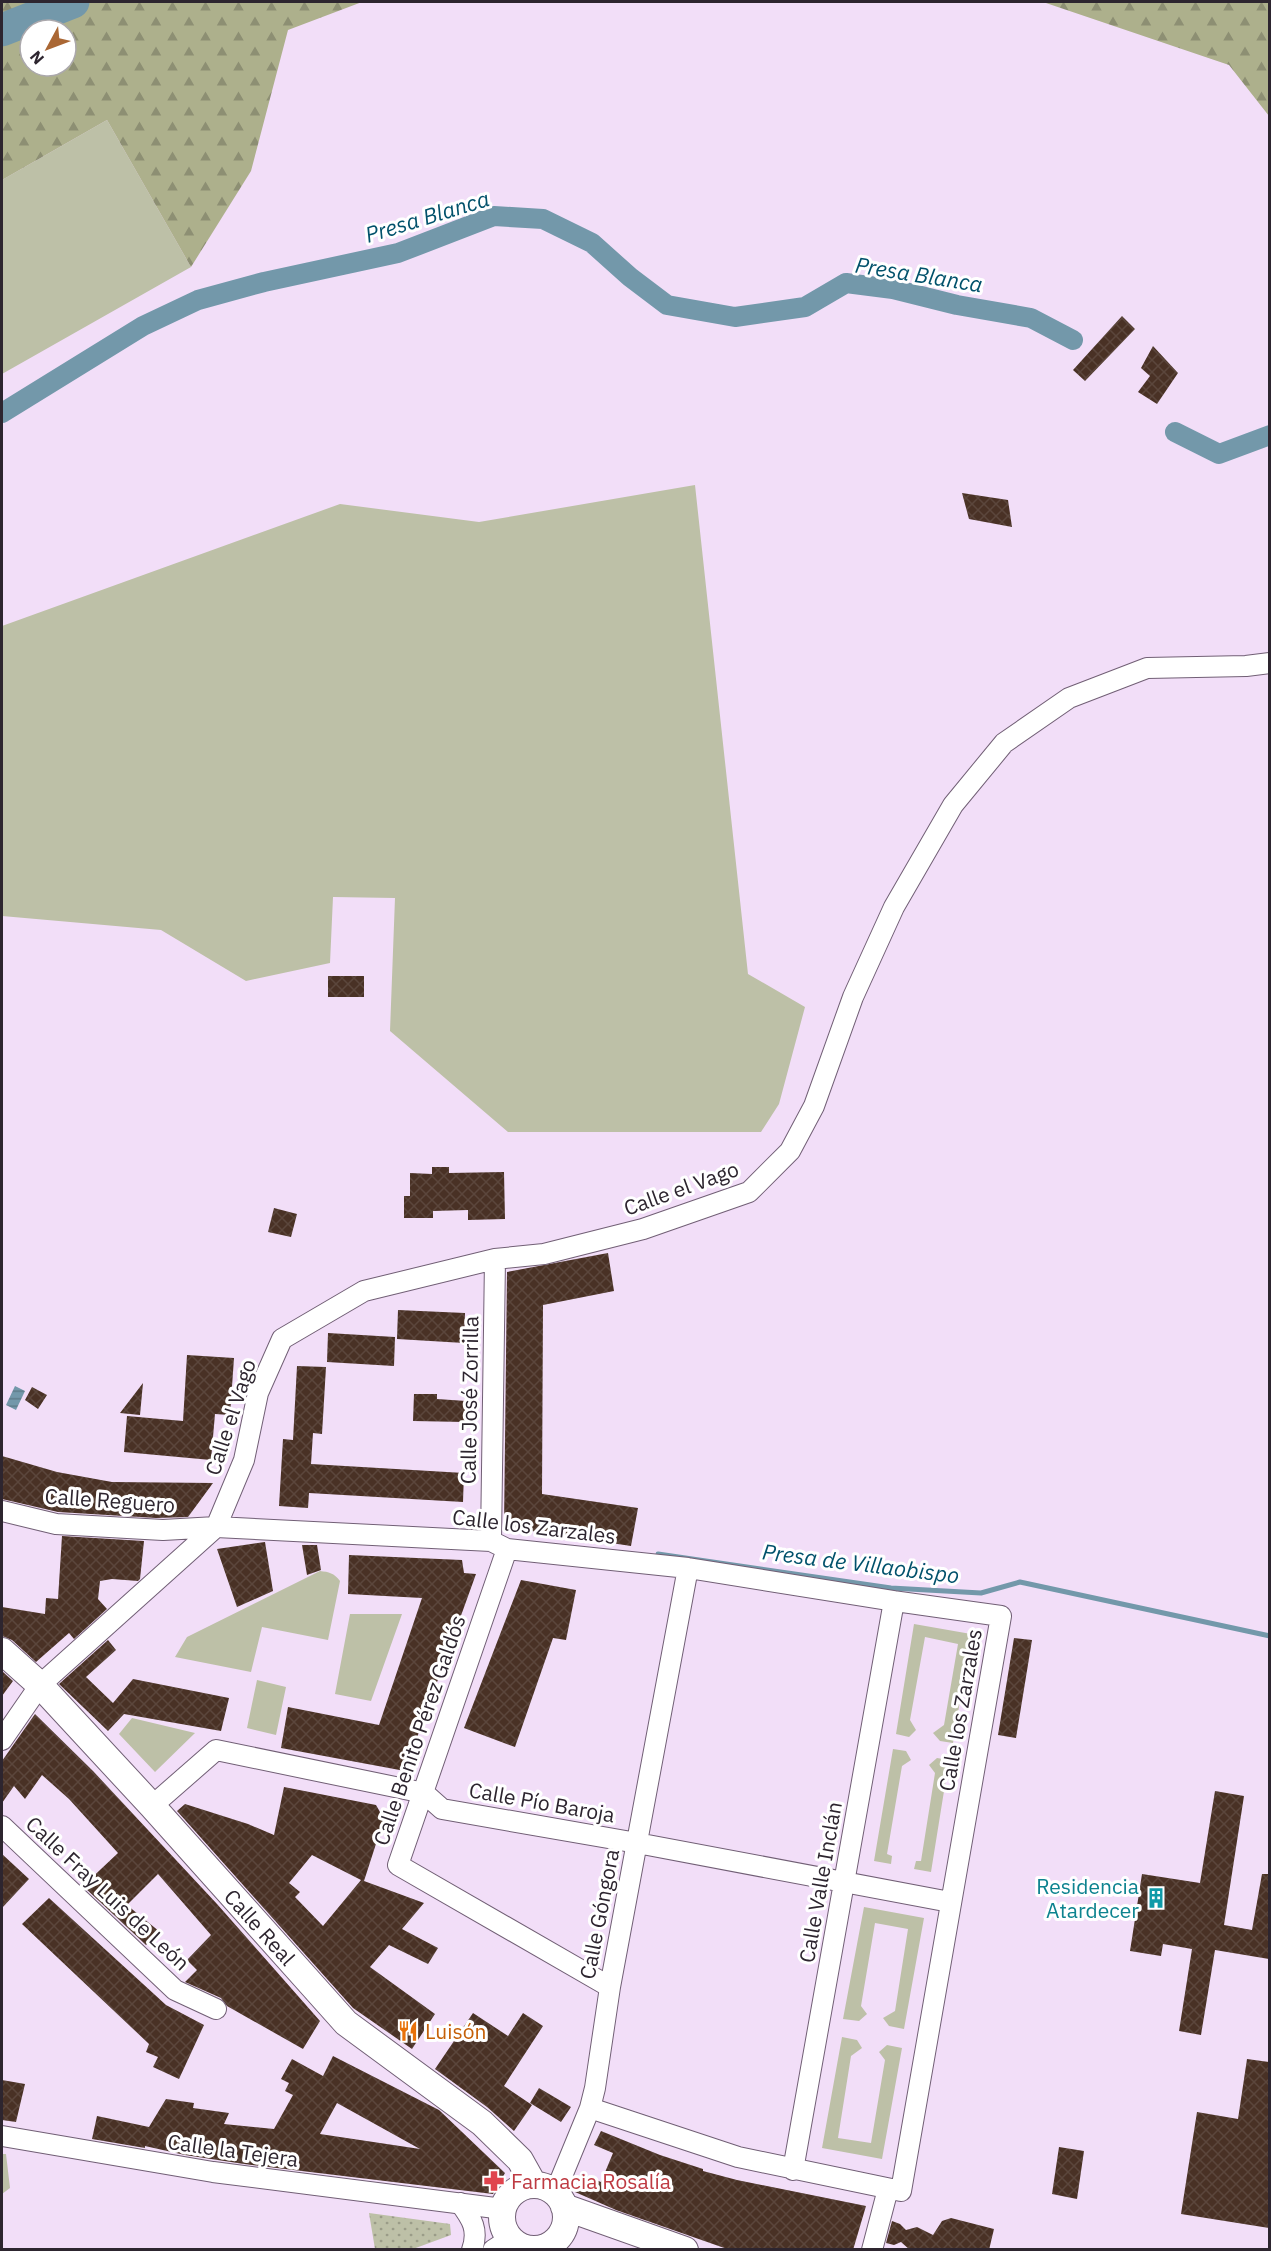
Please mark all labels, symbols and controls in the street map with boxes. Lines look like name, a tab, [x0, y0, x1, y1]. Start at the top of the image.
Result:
north arrow	[18, 18, 78, 78]
text: N	[25, 47, 48, 69]
water label: Presa Blanca	[361, 183, 493, 249]
water label: Presa Blanca	[853, 250, 985, 298]
street label: Calle el Vago	[620, 1154, 742, 1222]
street label: Calle José Zorrilla	[454, 1316, 484, 1484]
street label: Calle el Vago	[198, 1355, 262, 1479]
street label: Calle Reguero	[44, 1481, 176, 1519]
street label: Calle los Zarzales	[451, 1502, 617, 1550]
water label: Presa de Villaobispo	[761, 1537, 961, 1589]
street label: Calle Benito Pérez Galdós	[366, 1611, 472, 1849]
street label: Calle los Zarzales	[932, 1627, 988, 1793]
street label: Calle Pío Baroja	[467, 1775, 617, 1829]
street label: Calle Valle Inclán	[792, 1799, 848, 1965]
street label: Calle Fray Luis de León	[20, 1810, 196, 1976]
street label: Calle Góngora	[573, 1847, 625, 1981]
place label: Residencia Atardecer	[1036, 1872, 1139, 1924]
street label: Calle Real	[218, 1883, 302, 1971]
building icon: Residencia Atardecer	[1144, 1886, 1168, 1910]
place label: Luisón	[425, 2017, 486, 2045]
restaurant icon: Luisón	[396, 2019, 420, 2043]
street label: Calle la Tejera	[166, 2127, 300, 2173]
place label: Farmacia Rosalía	[511, 2167, 671, 2195]
pharmacy icon: Farmacia Rosalía	[482, 2169, 506, 2193]

